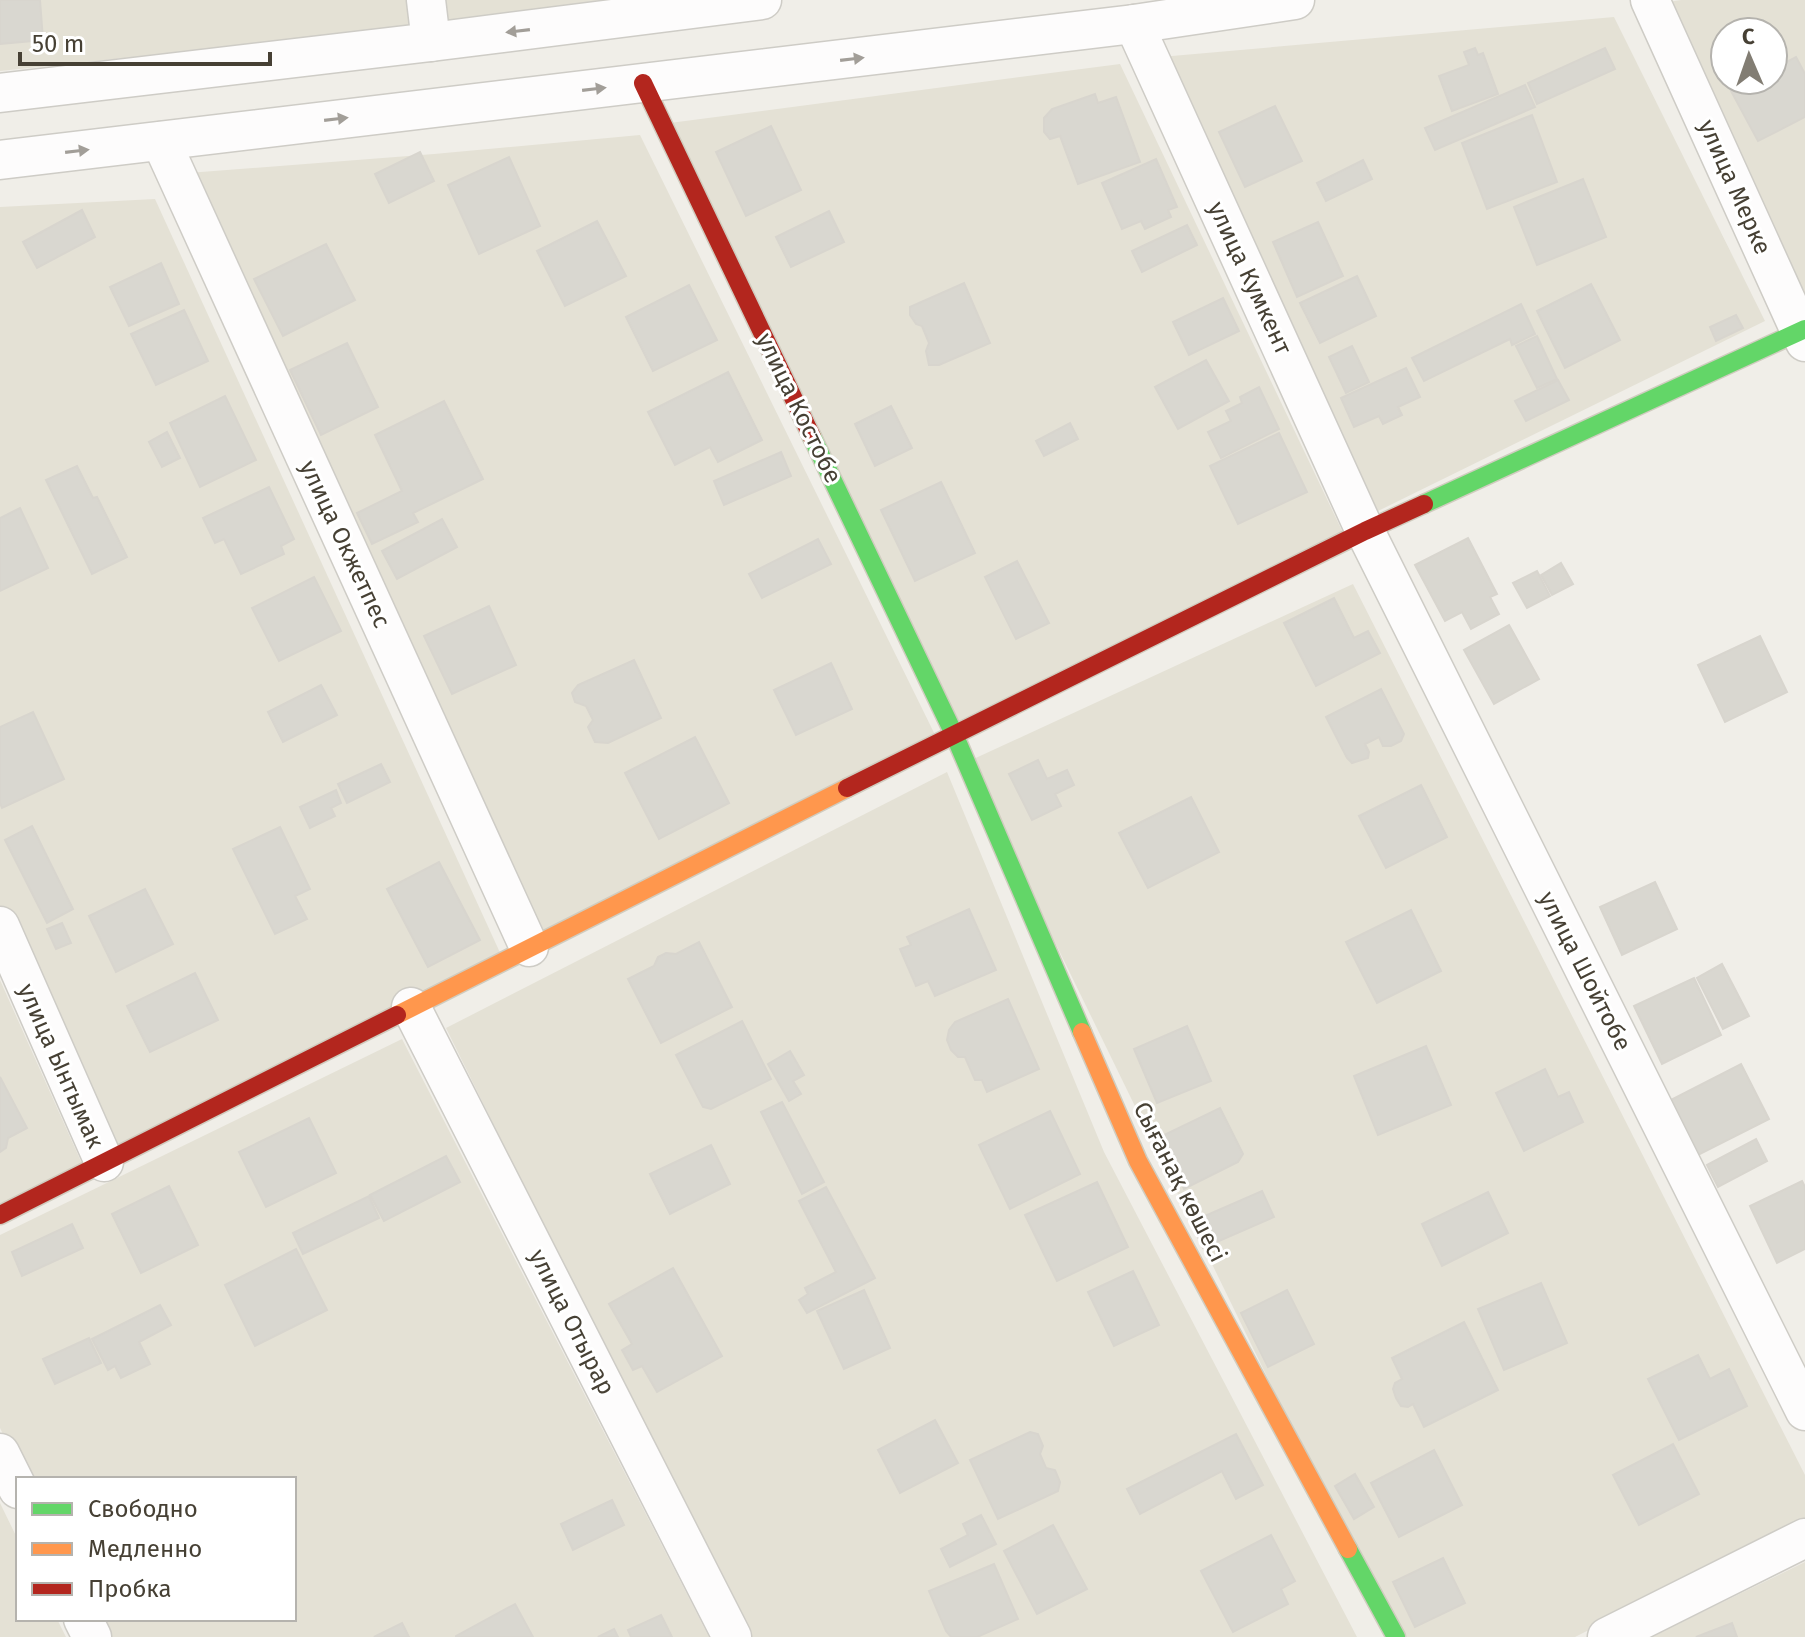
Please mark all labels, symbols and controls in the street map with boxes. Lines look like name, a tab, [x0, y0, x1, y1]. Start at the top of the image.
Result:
scale bar	[20, 16, 270, 66]
north arrow	[1709, 16, 1789, 96]
text: С	[1742, 23, 1755, 50]
one-way arrow	[505, 25, 530, 38]
text: 50 m	[32, 30, 84, 58]
one-way arrow	[840, 52, 865, 65]
one-way arrow	[582, 82, 607, 95]
one-way arrow	[323, 112, 348, 125]
street label: улица Мерке	[1693, 115, 1777, 259]
one-way arrow	[65, 144, 90, 157]
street label: улица Кумкент	[1202, 197, 1298, 359]
street label: улица Костобе	[751, 328, 847, 488]
street label: улица Окжетпес	[294, 456, 396, 632]
street label: улица Шойтобе	[1533, 887, 1637, 1055]
street label: улица Ынтымак	[12, 979, 110, 1153]
street label: Сығанақ көшесі	[1128, 1097, 1232, 1267]
street label: улица Отырар	[523, 1245, 621, 1399]
legend	[16, 1477, 296, 1621]
text: Свободно	[88, 1495, 198, 1523]
text: Медленно	[88, 1535, 202, 1563]
text: Пробка	[88, 1575, 172, 1603]

